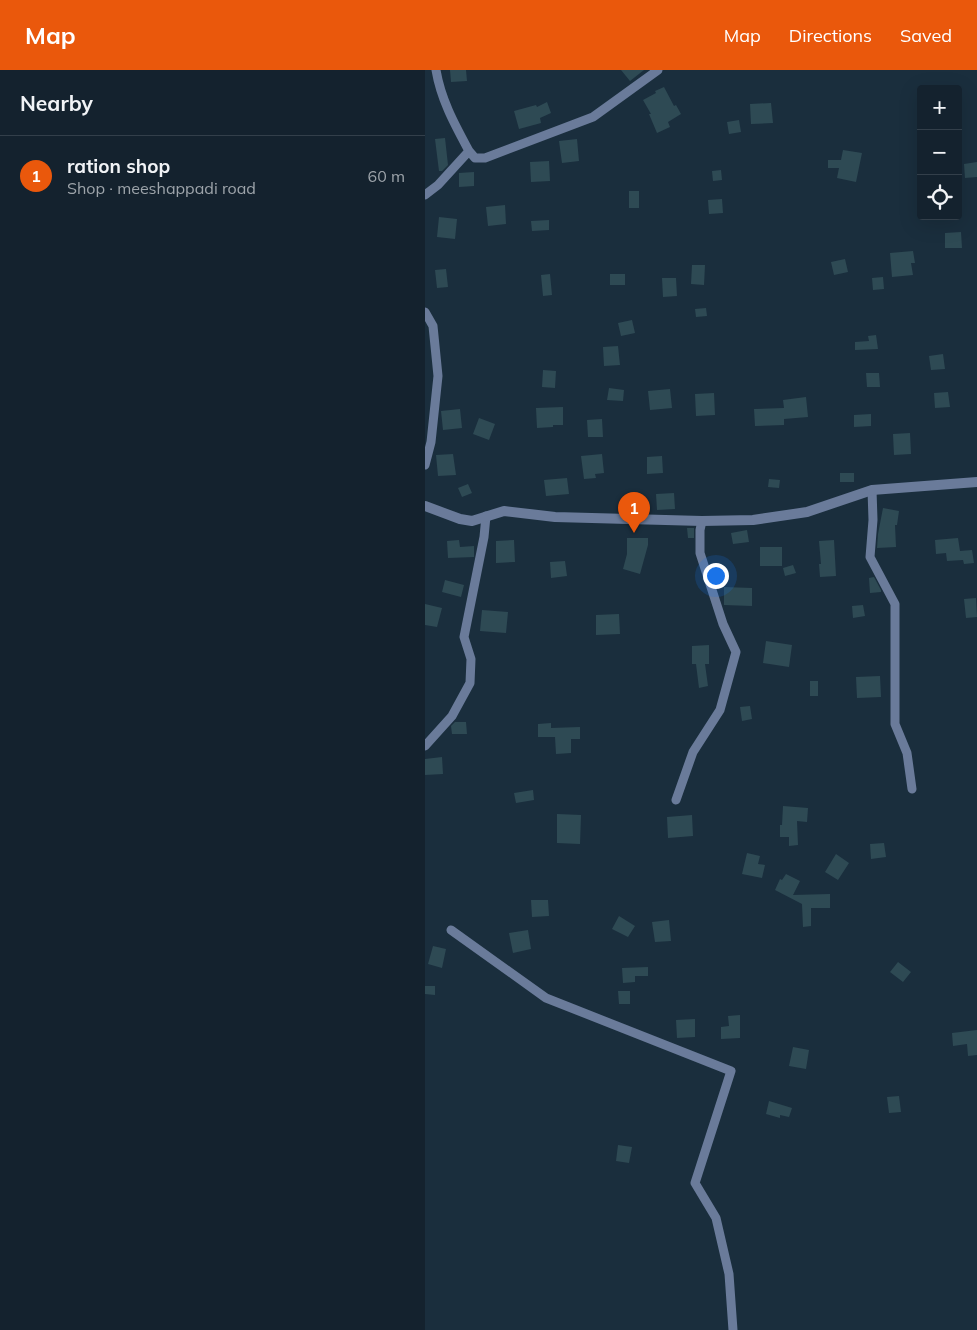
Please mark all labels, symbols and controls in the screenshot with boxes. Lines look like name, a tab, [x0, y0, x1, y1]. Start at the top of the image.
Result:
text: Map	[25, 20, 76, 50]
text: Map	[724, 24, 761, 47]
text: Directions	[789, 24, 872, 47]
text: Saved	[900, 24, 952, 47]
map controls	[917, 85, 962, 220]
button: +	[917, 85, 962, 130]
text: Nearby	[20, 90, 93, 116]
button: −	[917, 130, 962, 175]
text: ration shop	[67, 154, 170, 178]
text: 1	[31, 166, 41, 186]
text: 60 m	[368, 166, 405, 186]
button: locate	[917, 175, 962, 220]
text: Shop · meeshappadi road	[67, 178, 256, 198]
pin: 1	[618, 492, 650, 533]
your location	[703, 563, 729, 589]

